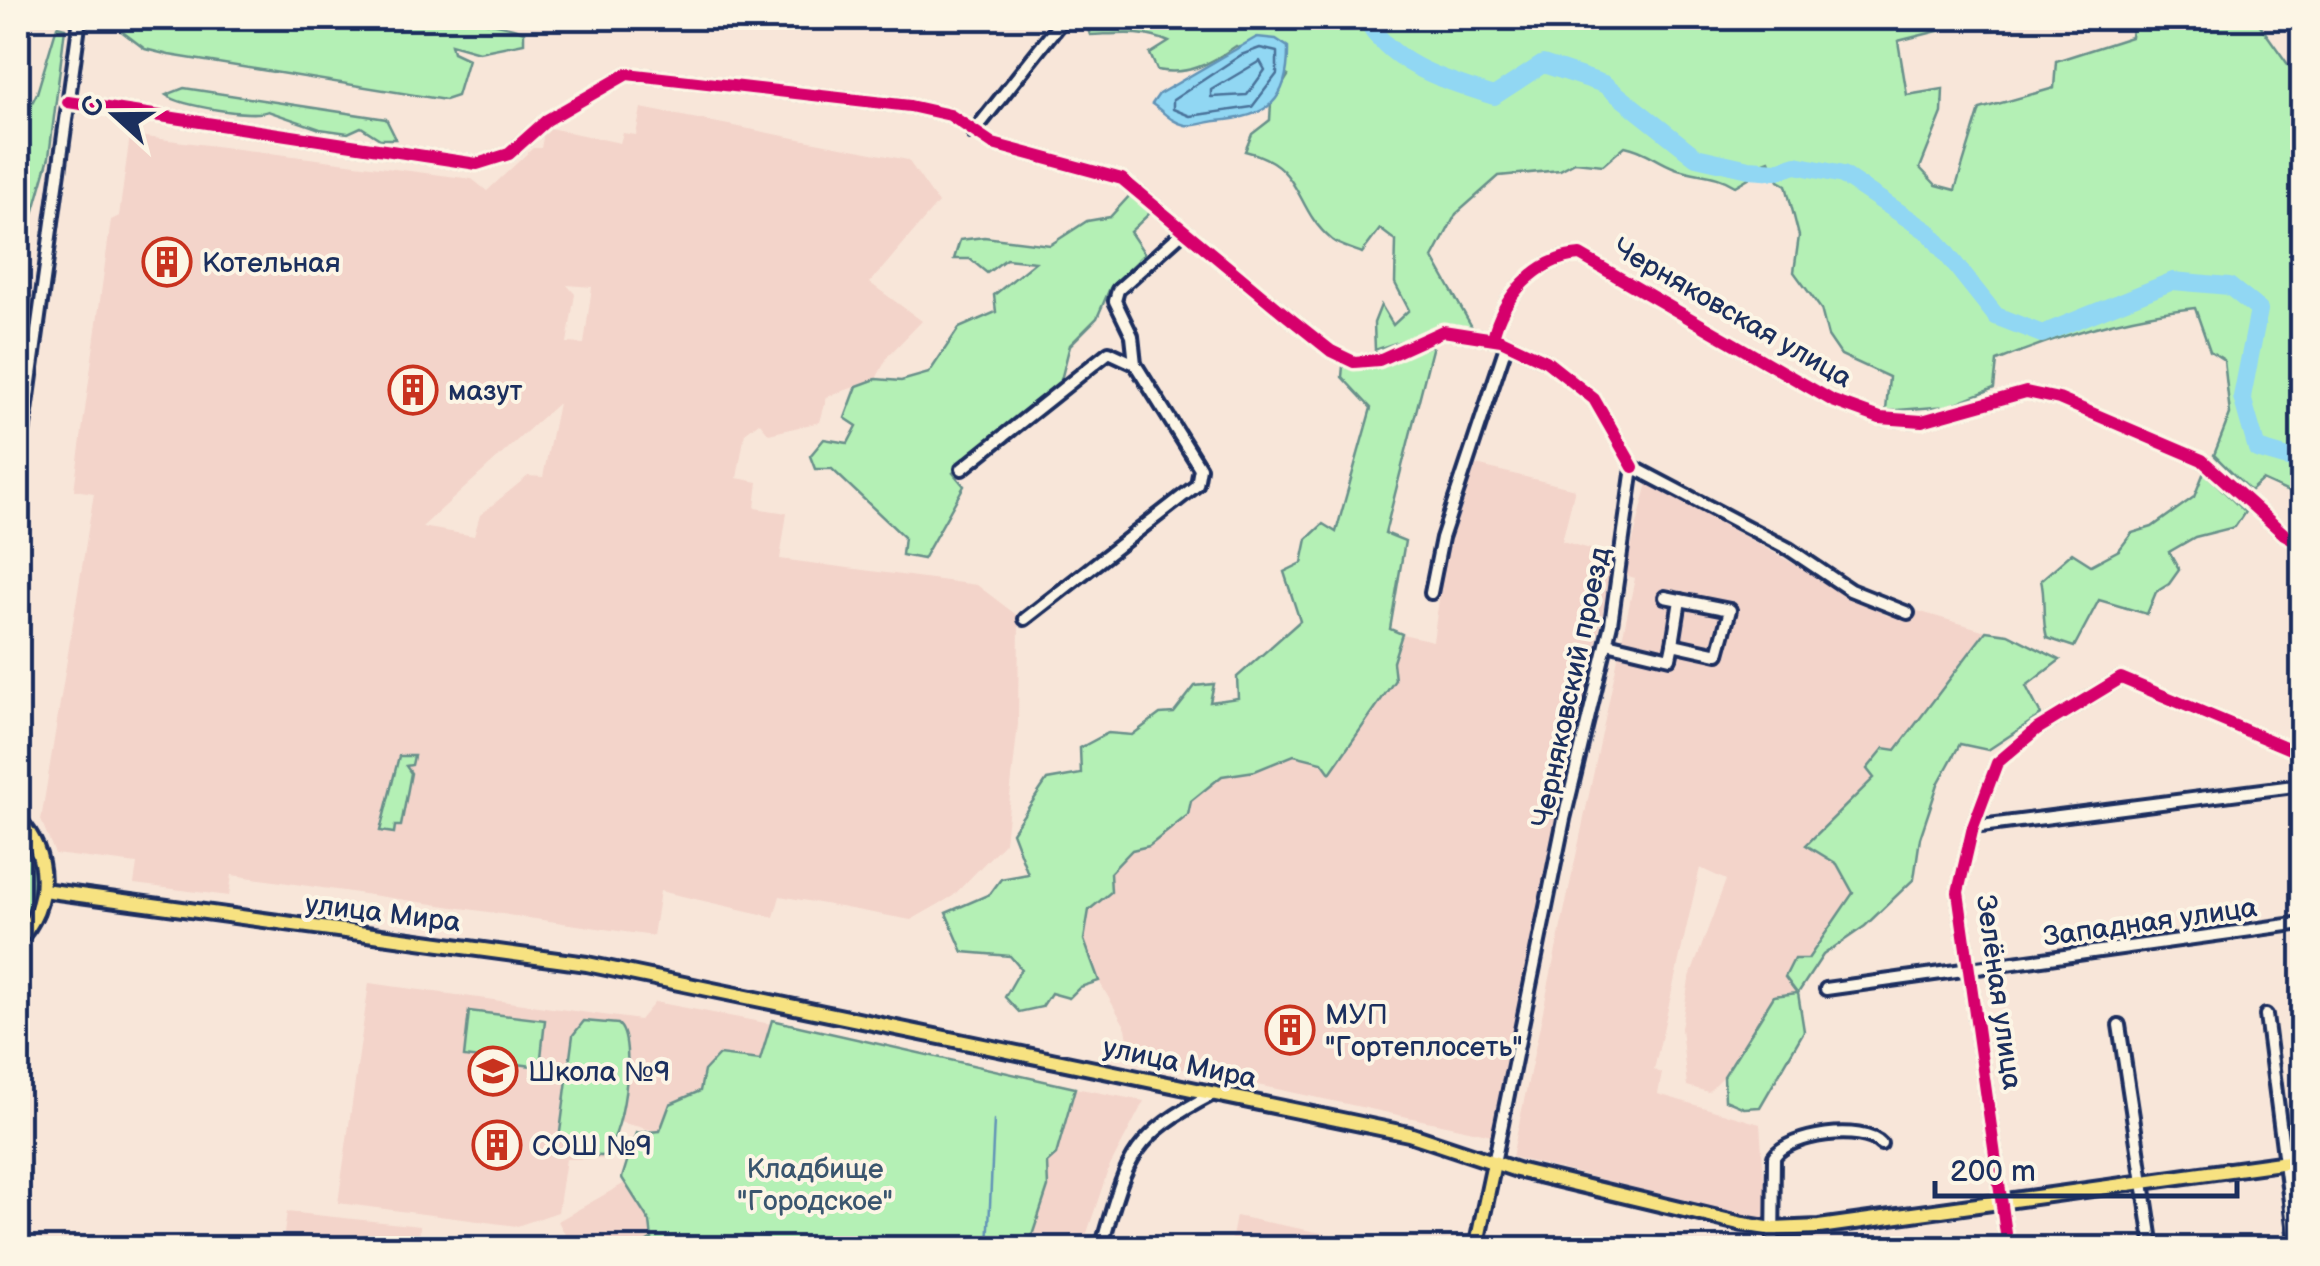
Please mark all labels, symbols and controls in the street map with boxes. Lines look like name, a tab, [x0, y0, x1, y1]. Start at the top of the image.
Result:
north arrow	[65, 65, 165, 165]
text: С	[74, 91, 112, 122]
street label: Черняковская улица	[1607, 231, 1858, 395]
building icon: Котельная	[141, 236, 193, 288]
place label: Котельная	[202, 247, 340, 280]
building icon: мазут	[387, 364, 439, 416]
place label: мазут	[448, 375, 522, 408]
street label: Черняковский проезд	[1526, 544, 1617, 830]
street label: улица Мира	[303, 888, 463, 939]
street label: Западная улица	[2041, 891, 2260, 954]
street label: Зелёная улица	[1969, 893, 2029, 1092]
place label: МУП "Гортеплосеть"	[1325, 999, 1523, 1064]
building icon: МУП "Гортеплосеть"	[1264, 1004, 1316, 1056]
street label: улица Мира	[1100, 1031, 1260, 1096]
school or university icon: Школа №9	[467, 1045, 519, 1097]
place label: Школа №9	[528, 1056, 670, 1089]
building icon: СОШ №9	[471, 1119, 523, 1171]
place label: СОШ №9	[532, 1130, 652, 1163]
scale bar	[1935, 1136, 2238, 1198]
park label: Кладбище "Городское"	[737, 1153, 893, 1218]
text: 200 m	[1950, 1154, 2036, 1190]

